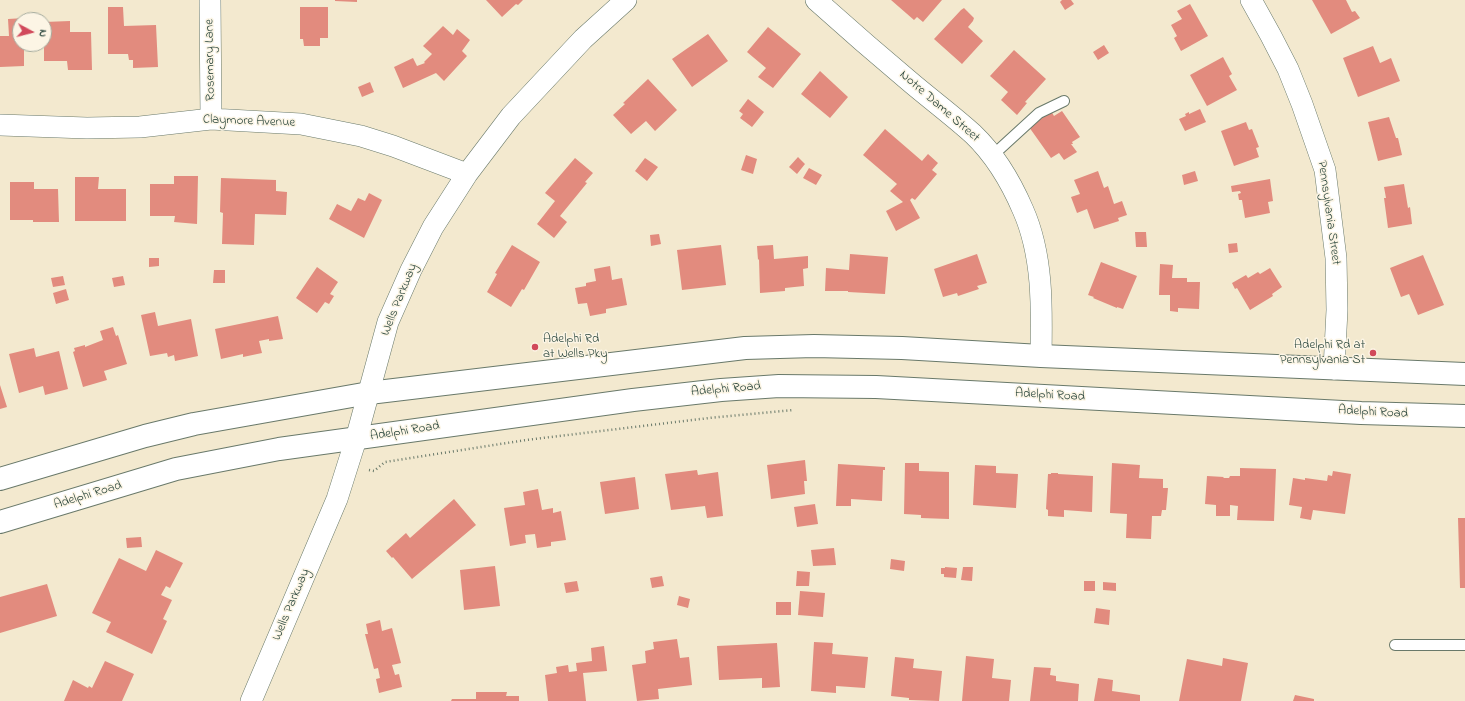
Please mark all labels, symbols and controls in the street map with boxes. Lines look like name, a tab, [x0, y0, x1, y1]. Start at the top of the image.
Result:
north arrow	[12, 12, 52, 52]
street label: Rosemary Lane	[202, 19, 220, 101]
text: N	[35, 29, 51, 38]
street label: Notre Dame Street	[896, 68, 982, 146]
street label: Claymore Avenue	[203, 113, 295, 131]
street label: Pennsylvania Street	[1313, 160, 1343, 266]
street label: Wells Parkway	[378, 262, 422, 338]
place label: Adelphi Rd at Wells Pky	[543, 332, 607, 363]
place label: Adelphi Rd at Pennsylvania St	[1280, 338, 1365, 369]
marker: Adelphi Rd at Wells Pky	[530, 342, 540, 352]
marker: Adelphi Rd at Pennsylvania St	[1368, 348, 1378, 358]
street label: Adelphi Road	[690, 379, 762, 401]
street label: Adelphi Road	[1015, 386, 1085, 406]
street label: Adelphi Road	[1338, 403, 1408, 423]
street label: Adelphi Road	[369, 419, 441, 445]
street label: Adelphi Road	[52, 478, 124, 514]
street label: Wells Parkway	[270, 567, 314, 643]

